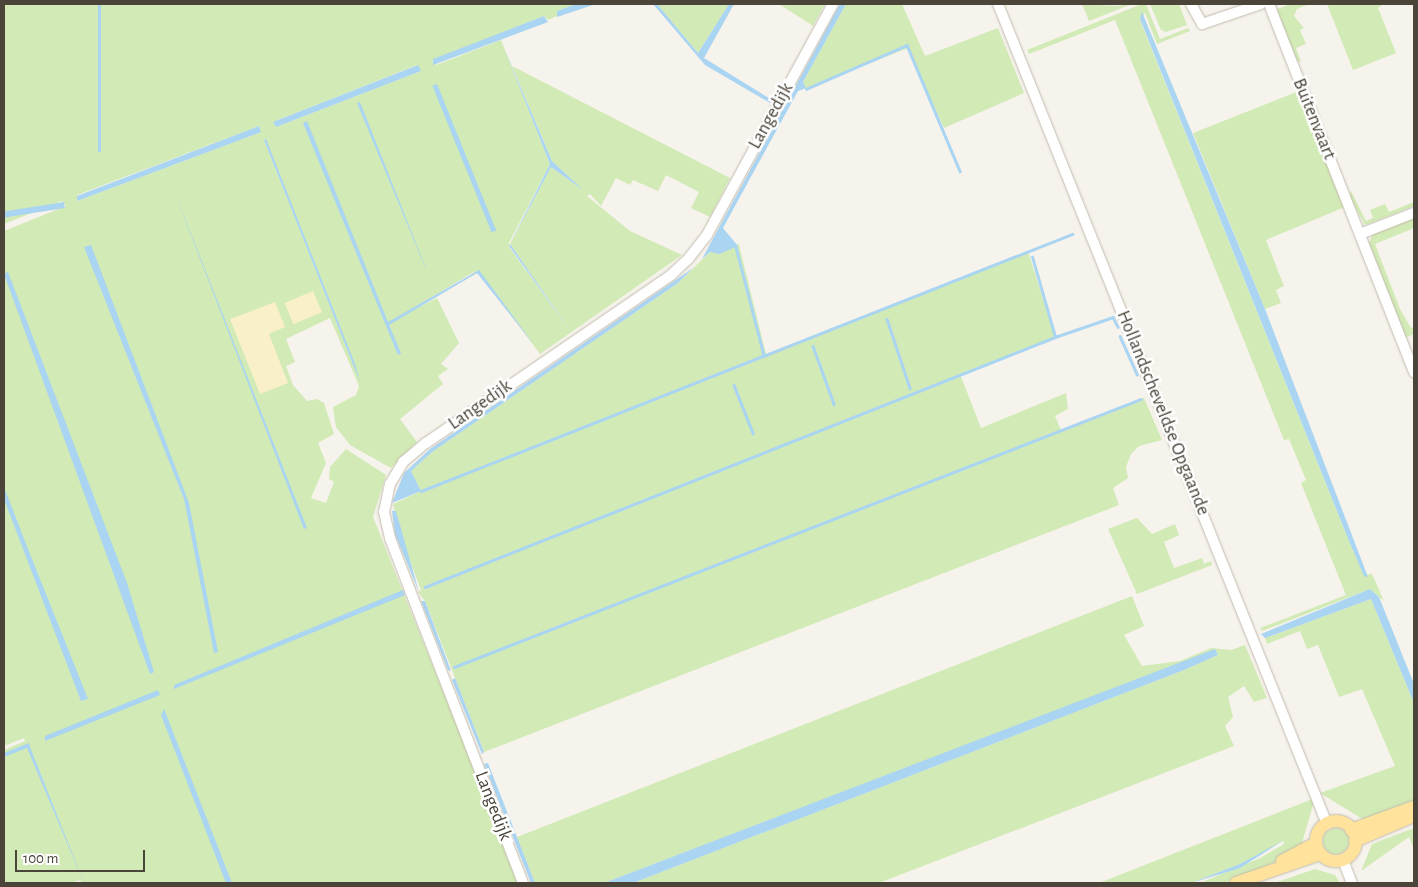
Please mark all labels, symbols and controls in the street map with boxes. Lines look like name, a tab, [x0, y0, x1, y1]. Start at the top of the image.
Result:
street label: Buitenvaart	[1287, 75, 1341, 163]
street label: Langedijk	[743, 79, 799, 153]
street label: Hollandscheveldse Opgaande	[1111, 307, 1215, 519]
street label: Langedijk	[444, 375, 516, 435]
street label: Langedijk	[469, 768, 517, 844]
scale bar	[18, 840, 148, 872]
text: 100 m	[23, 851, 58, 866]

